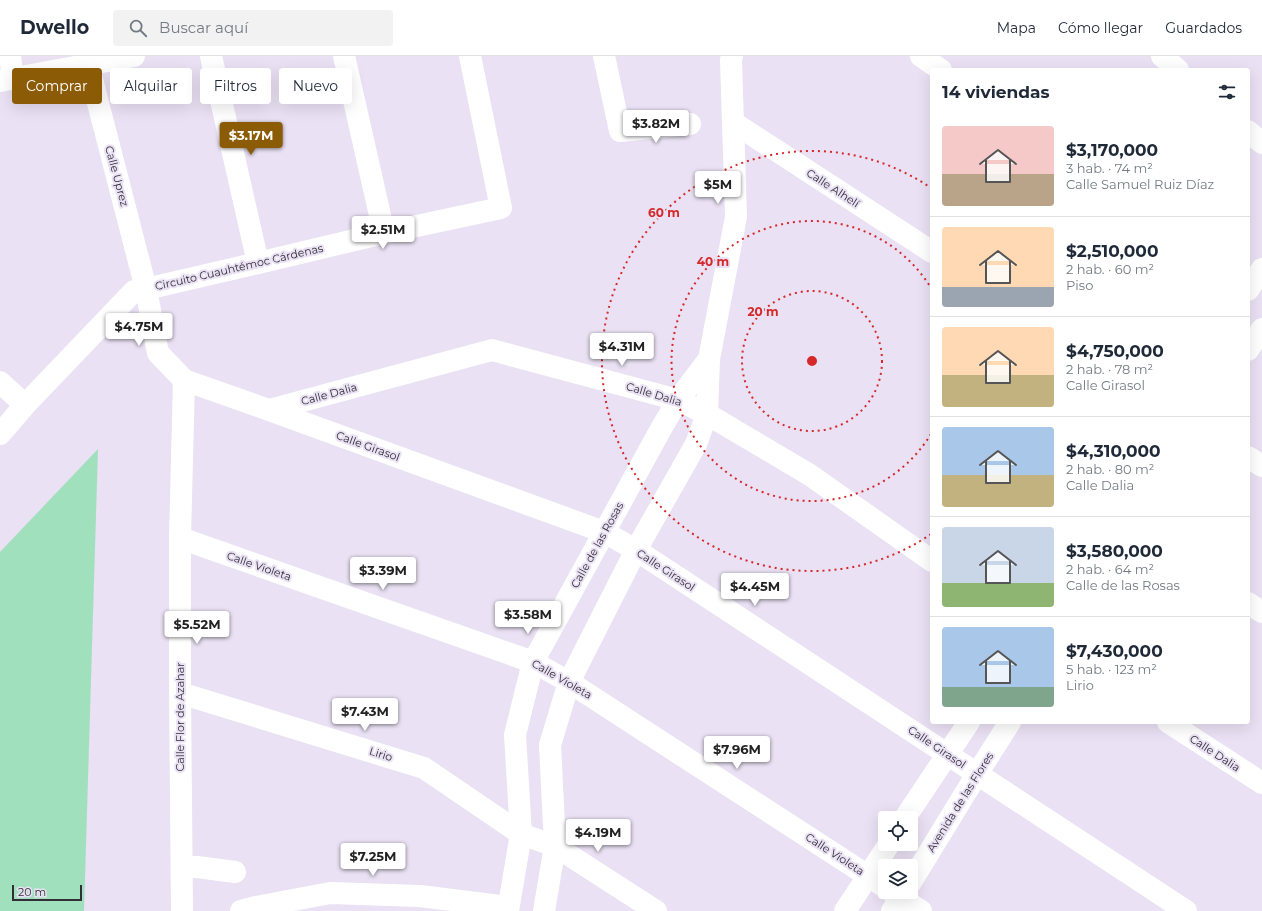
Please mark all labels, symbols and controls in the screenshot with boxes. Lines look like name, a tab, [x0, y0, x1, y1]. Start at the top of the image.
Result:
search box	[113, 10, 393, 46]
text: Dwello	[20, 16, 89, 39]
icon: search	[127, 17, 149, 39]
text: Buscar aquí	[159, 18, 248, 37]
text: Mapa	[997, 19, 1036, 37]
text: Cómo llegar	[1058, 19, 1143, 37]
text: Guardados	[1165, 19, 1242, 37]
chip: Comprar	[12, 68, 102, 104]
chip: Alquilar	[110, 68, 192, 104]
chip: Filtros	[200, 68, 271, 104]
chip: Nuevo	[279, 68, 352, 104]
icon: filters	[1216, 81, 1238, 103]
text: 14 viviendas	[942, 82, 1050, 102]
pin: $3.82M	[623, 110, 689, 144]
text: $3.82M	[632, 115, 680, 131]
pin: $3.17M	[218, 122, 284, 156]
text: $3.17M	[229, 127, 273, 143]
text: $3,170,000	[1066, 140, 1158, 160]
icon: home	[974, 142, 1022, 190]
street label: Calle Uprez	[102, 144, 132, 208]
text: 3 hab. · 74 m²	[1066, 160, 1153, 176]
street label: Calle Alhelí	[804, 166, 863, 211]
pin: $5M	[699, 171, 737, 205]
text: $5M	[704, 176, 732, 192]
text: Calle Samuel Ruiz Díaz	[1066, 176, 1214, 192]
text: 60 m	[648, 205, 680, 220]
pin: $2.51M	[350, 216, 416, 250]
text: $2.51M	[361, 221, 405, 237]
street label: Circuito Cuauhtémoc Cárdenas	[154, 241, 325, 293]
text: $2,510,000	[1066, 241, 1158, 261]
icon: home	[974, 243, 1022, 291]
text: 40 m	[697, 254, 729, 269]
text: 2 hab. · 60 m²	[1066, 261, 1154, 277]
text: Piso	[1066, 277, 1093, 293]
text: 20 m	[747, 304, 779, 319]
pin: $4.75M	[106, 313, 172, 347]
text: $4.75M	[115, 318, 163, 334]
pin: $4.31M	[589, 333, 655, 367]
text: $4.31M	[599, 338, 645, 354]
text: $4,750,000	[1066, 341, 1164, 361]
icon: home	[974, 343, 1022, 391]
centre of rings	[805, 354, 819, 368]
text: 2 hab. · 78 m²	[1066, 361, 1153, 377]
text: Calle Girasol	[1066, 377, 1145, 393]
street label: Calle Dalia	[624, 379, 684, 409]
street label: Calle Dalia	[299, 380, 359, 408]
street label: Calle Girasol	[334, 428, 402, 464]
text: $4,310,000	[1066, 441, 1161, 461]
icon: home	[974, 443, 1022, 491]
text: 2 hab. · 80 m²	[1066, 461, 1154, 477]
text: Calle Dalia	[1066, 477, 1134, 493]
street label: Calle de las Rosas	[568, 499, 627, 591]
text: $3,580,000	[1066, 541, 1163, 561]
icon: home	[974, 543, 1022, 591]
street label: Calle Girasol	[634, 546, 698, 594]
street label: Calle Violeta	[225, 548, 293, 584]
pin: $3.39M	[350, 557, 416, 591]
text: 2 hab. · 64 m²	[1066, 561, 1154, 577]
text: $3.39M	[359, 562, 407, 578]
pin: $4.45M	[722, 573, 788, 607]
text: Calle de las Rosas	[1066, 577, 1180, 593]
text: $4.45M	[730, 578, 780, 594]
pin: $3.58M	[495, 601, 561, 635]
text: $3.58M	[504, 606, 552, 622]
pin: $5.52M	[164, 611, 230, 645]
text: $5.52M	[173, 616, 221, 632]
text: $7,430,000	[1066, 641, 1163, 661]
icon: home	[974, 643, 1022, 691]
street label: Calle Violeta	[529, 656, 595, 702]
text: 5 hab. · 123 m²	[1066, 661, 1157, 677]
street label: Calle Flor de Azahar	[173, 662, 187, 772]
text: Lirio	[1066, 677, 1094, 693]
pin: $7.43M	[332, 698, 398, 732]
text: $7.43M	[341, 703, 389, 719]
street label: Calle Girasol	[905, 723, 969, 771]
street label: Calle Dalia	[1187, 731, 1243, 775]
pin: $7.96M	[704, 736, 770, 770]
text: $7.96M	[713, 741, 761, 757]
street label: Lirio	[368, 744, 394, 764]
street label: Avenida de las Flores	[924, 749, 997, 854]
map controls	[878, 811, 918, 899]
button: locate	[878, 811, 918, 851]
pin: $4.19M	[565, 819, 631, 853]
text: $4.19M	[575, 824, 621, 840]
street label: Calle Violeta	[803, 830, 867, 878]
pin: $7.25M	[340, 843, 406, 877]
text: $7.25M	[350, 848, 396, 864]
button: layers	[878, 859, 918, 899]
scale bar	[12, 883, 82, 902]
text: 20 m	[18, 885, 46, 899]

